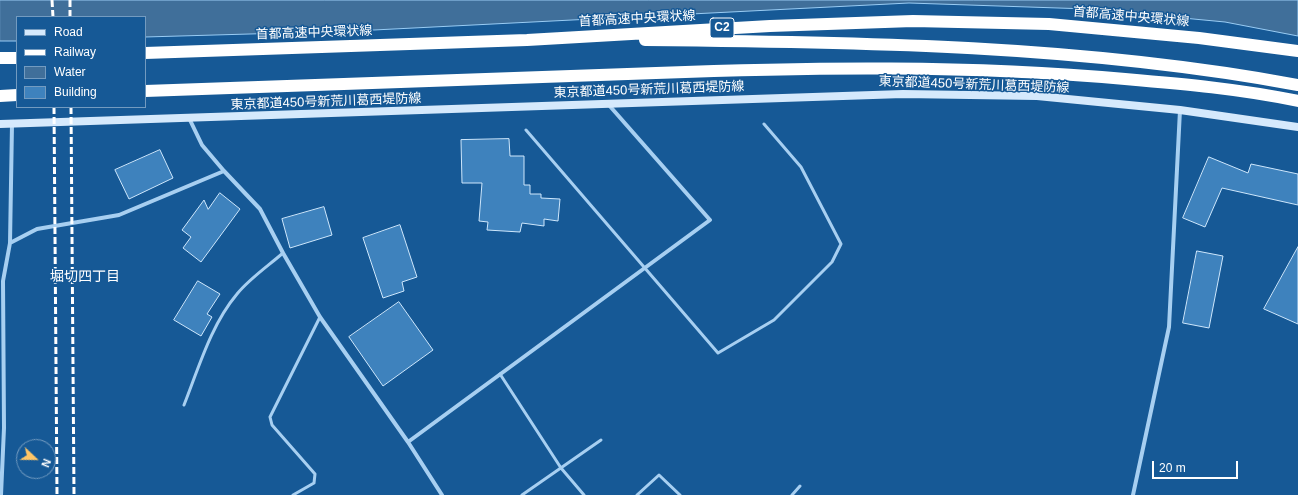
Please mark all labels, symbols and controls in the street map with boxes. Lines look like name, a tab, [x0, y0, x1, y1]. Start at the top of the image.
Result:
street label: 首都高速中央環状線	[1072, 4, 1190, 30]
street label: 首都高速中央環状線	[578, 8, 696, 30]
legend	[16, 16, 146, 108]
road number: C2	[710, 18, 734, 38]
street label: 首都高速中央環状線	[255, 23, 373, 43]
text: Road	[54, 25, 83, 39]
text: Railway	[54, 45, 96, 59]
text: Water	[54, 65, 86, 79]
street label: 東京都道450号新荒川葛西堤防線	[878, 74, 1070, 96]
street label: 東京都道450号新荒川葛西堤防線	[553, 79, 745, 101]
text: Building	[54, 85, 97, 99]
street label: 東京都道450号新荒川葛西堤防線	[230, 91, 422, 113]
district label: 堀切四丁目	[50, 269, 120, 285]
north arrow	[16, 439, 56, 479]
scale bar	[1154, 453, 1240, 479]
text: N	[39, 457, 53, 469]
text: 20 m	[1159, 461, 1186, 475]

